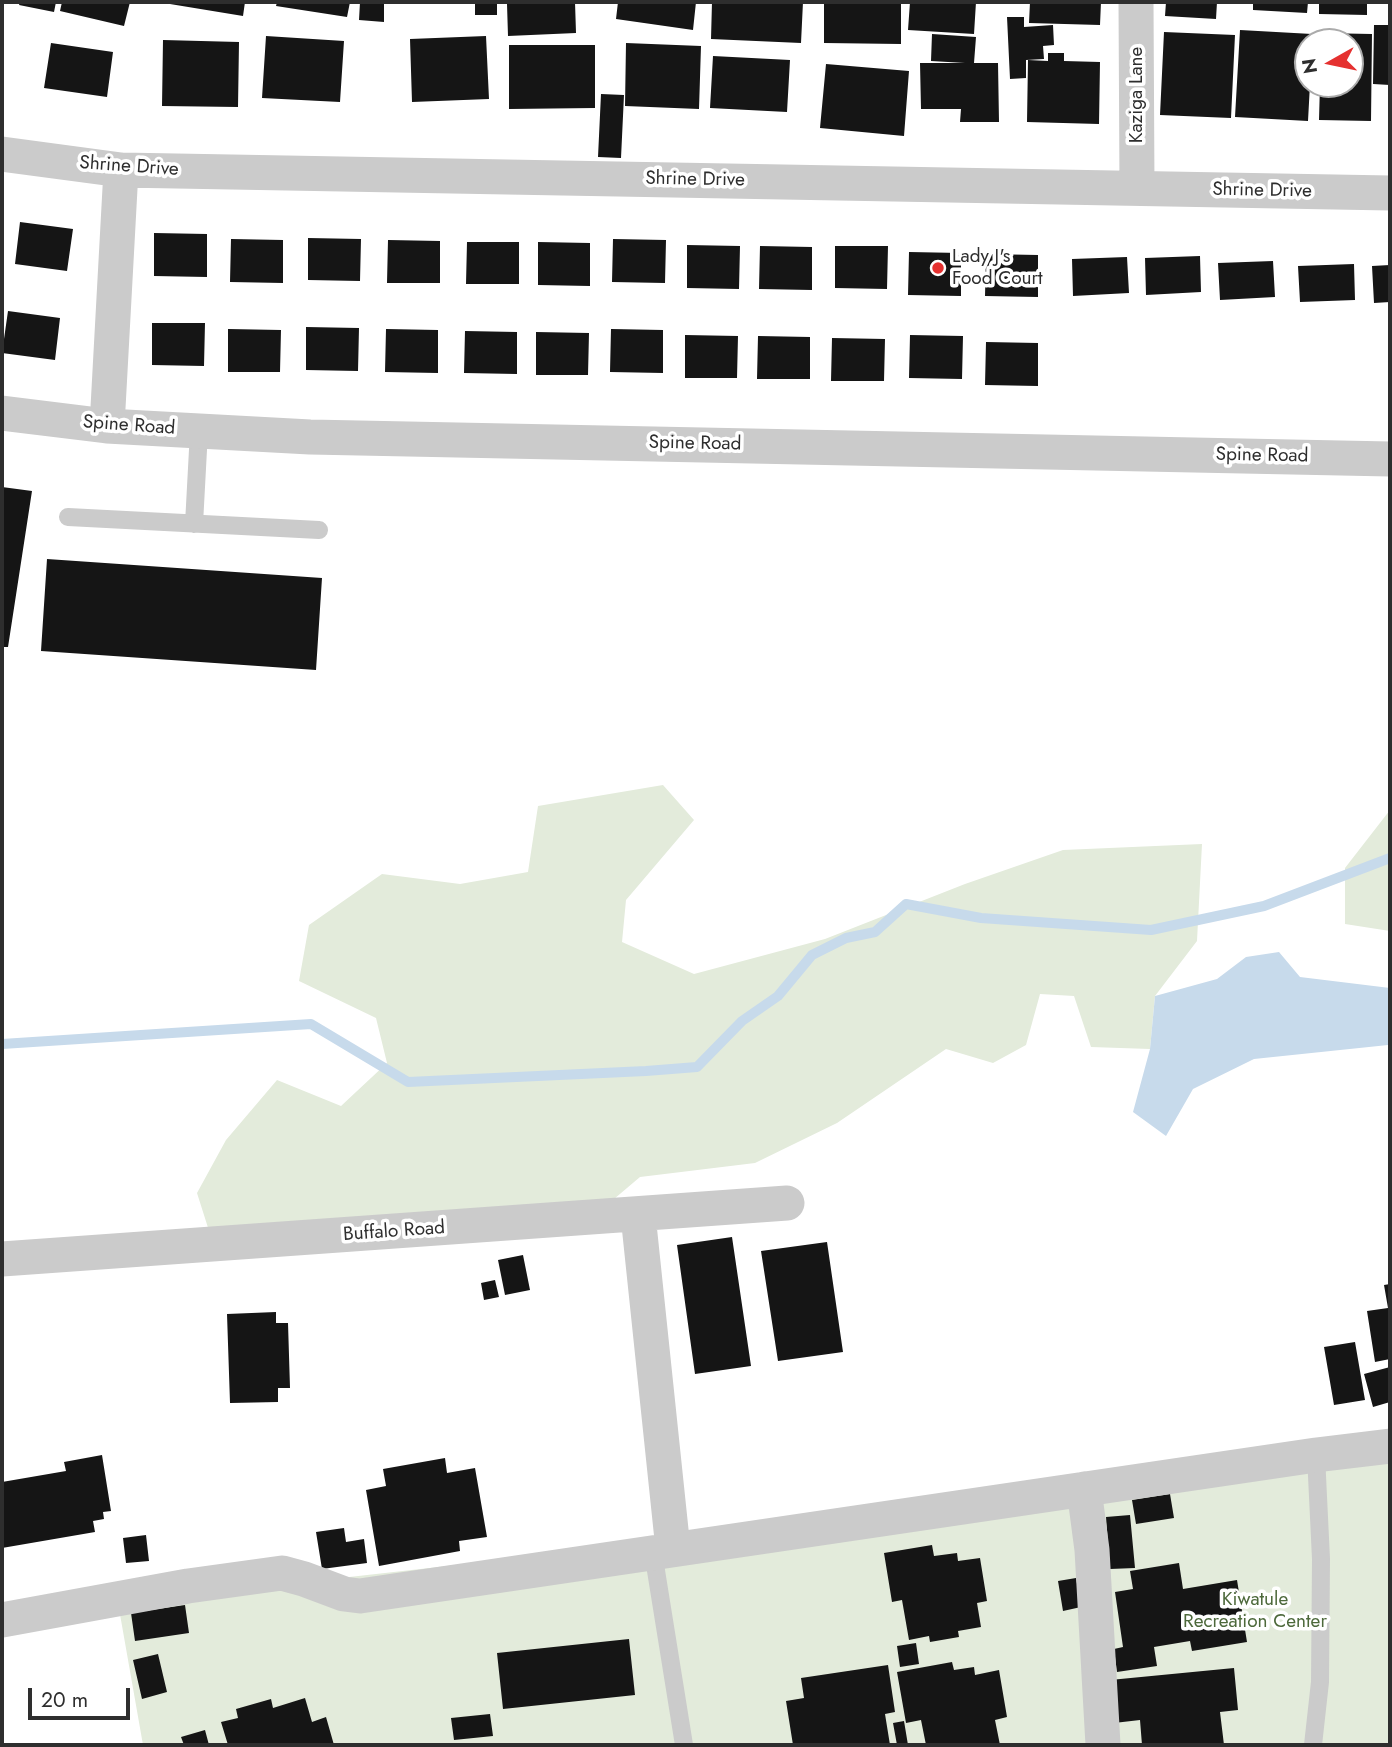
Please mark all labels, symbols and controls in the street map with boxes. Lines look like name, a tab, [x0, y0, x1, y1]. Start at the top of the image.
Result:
north arrow	[1294, 28, 1364, 98]
street label: Kaziga Lane	[1126, 47, 1148, 143]
text: N	[1295, 56, 1324, 76]
street label: Shrine Drive	[79, 152, 179, 182]
street label: Shrine Drive	[645, 168, 745, 192]
street label: Shrine Drive	[1212, 179, 1312, 203]
place label: Lady J's Food Court	[952, 246, 1043, 290]
marker: Lady J's Food Court	[930, 260, 946, 276]
street label: Spine Road	[82, 411, 176, 441]
street label: Spine Road	[648, 432, 742, 456]
street label: Spine Road	[1215, 444, 1309, 468]
street label: Buffalo Road	[342, 1217, 446, 1247]
park label: Kiwatule Recreation Center	[1183, 1589, 1327, 1633]
scale bar	[32, 1674, 133, 1718]
text: 20 m	[41, 1685, 88, 1715]

